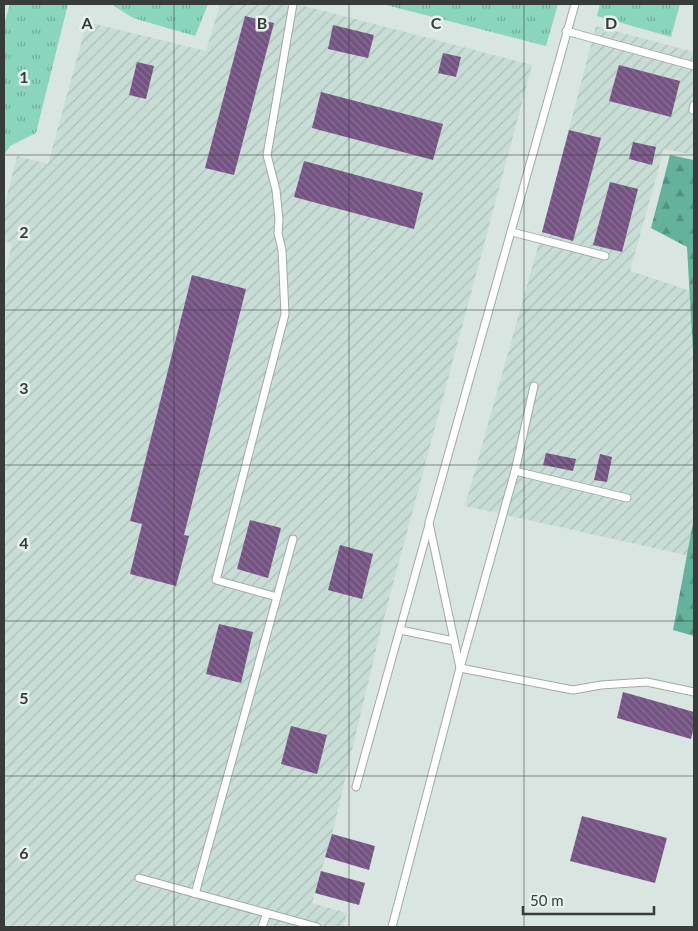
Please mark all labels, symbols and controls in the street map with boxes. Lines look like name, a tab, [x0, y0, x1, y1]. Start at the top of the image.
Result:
text: A	[80, 13, 93, 32]
text: B	[257, 13, 267, 32]
text: C	[431, 13, 442, 32]
text: D	[605, 13, 617, 32]
text: 1	[19, 67, 29, 86]
text: 2	[19, 222, 29, 241]
text: 3	[19, 378, 29, 397]
text: 4	[19, 533, 29, 552]
text: 5	[19, 688, 29, 707]
text: 6	[19, 843, 29, 862]
scale bar	[523, 884, 654, 916]
text: 50 m	[530, 891, 564, 909]

